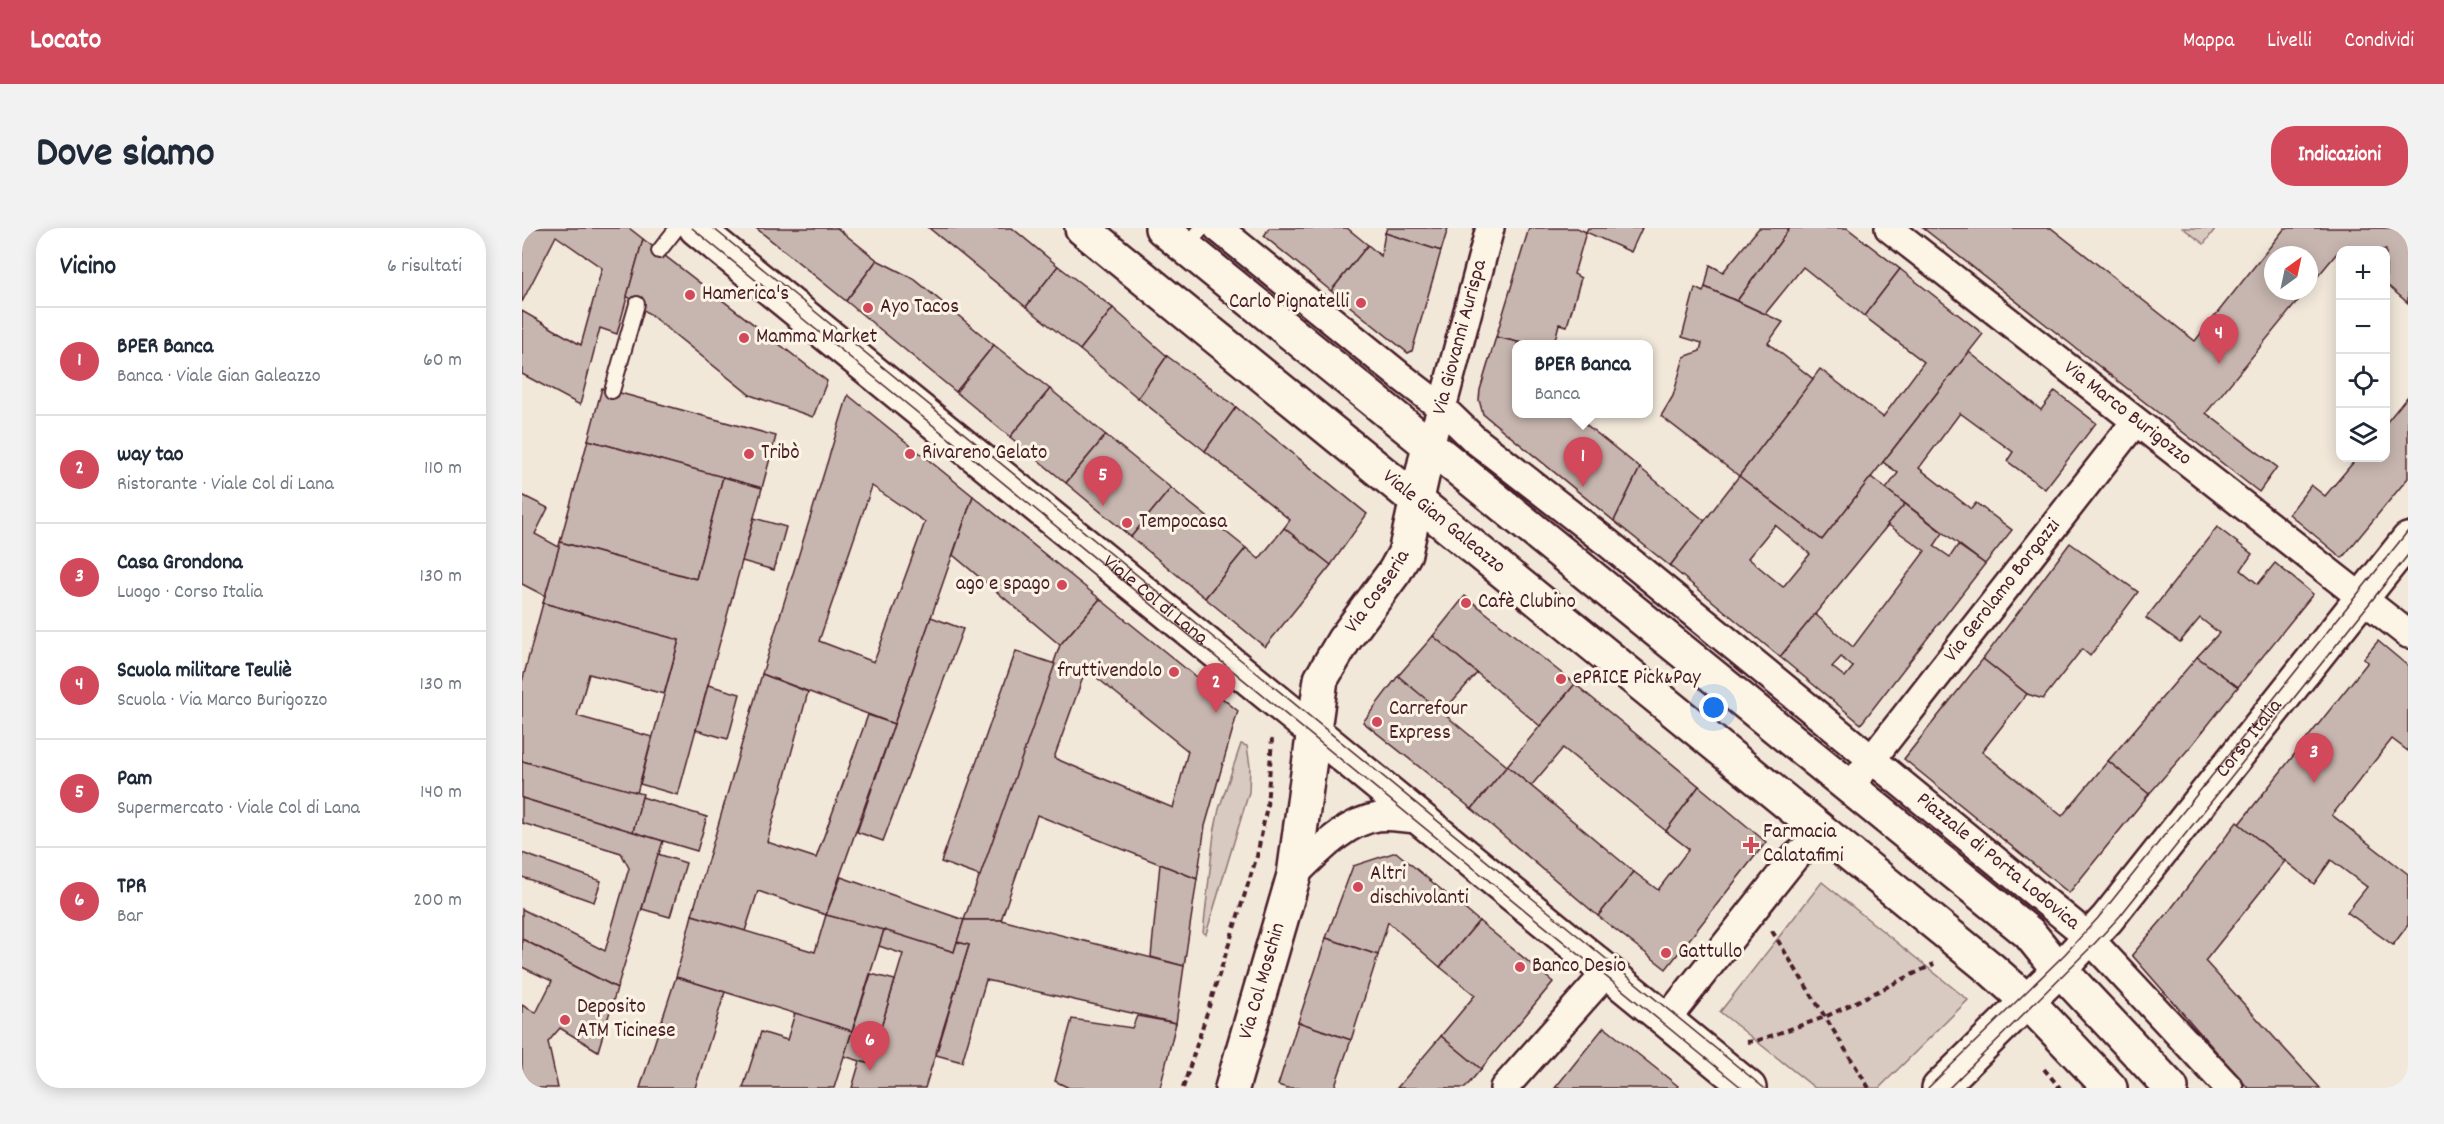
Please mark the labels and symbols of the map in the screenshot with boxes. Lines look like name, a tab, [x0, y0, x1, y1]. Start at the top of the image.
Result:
north arrow	[2264, 246, 2318, 300]
street label: Via Giovanni Aurispa	[1426, 256, 1496, 420]
place label: Hamerica's	[702, 280, 789, 310]
marker: Hamerica's	[683, 288, 697, 302]
place label: Carlo Pignatelli	[1229, 288, 1349, 318]
place label: Ayo Tacos	[880, 293, 959, 323]
marker: Carlo Pignatelli	[1354, 296, 1368, 310]
marker: Ayo Tacos	[861, 301, 875, 315]
pin: 4	[2200, 314, 2238, 364]
place label: Mamma Market	[756, 323, 877, 353]
marker: Mamma Market	[737, 331, 751, 345]
street label: Via Marco Burigozzo	[2056, 354, 2197, 474]
pin: 1	[1564, 438, 1602, 487]
place label: Tribò	[761, 439, 799, 469]
place label: Rivareno Gelato	[922, 439, 1047, 469]
marker: Tribò	[742, 447, 756, 461]
marker: Rivareno Gelato	[903, 447, 917, 461]
pin: 5	[1084, 456, 1122, 506]
street label: Viale Gian Galeazzo	[1375, 463, 1511, 582]
place label: Tempocasa	[1139, 508, 1228, 538]
street label: Via Gerolamo Borgazzi	[1937, 513, 2069, 669]
marker: Tempocasa	[1120, 516, 1134, 530]
street label: Via Cosseria	[1338, 544, 1419, 640]
street label: Viale Col di Lana	[1095, 549, 1215, 654]
place label: ago e spago	[956, 570, 1050, 600]
marker: ago e spago	[1055, 578, 1069, 592]
place label: Cafè Clubino	[1478, 588, 1576, 618]
marker: Cafè Clubino	[1459, 596, 1473, 610]
place label: fruttivendolo	[1057, 657, 1162, 687]
pin: 2	[1196, 664, 1236, 713]
place label: ePRICE Pick&Pay	[1573, 664, 1701, 694]
marker: fruttivendolo	[1167, 665, 1181, 679]
marker: ePRICE Pick&Pay	[1554, 672, 1568, 686]
street label: Corso Italia	[2209, 692, 2291, 785]
your location	[1699, 693, 1728, 722]
place label: Carrefour Express	[1389, 695, 1468, 749]
marker: Carrefour Express	[1370, 715, 1384, 729]
pin: 3	[2294, 734, 2334, 783]
street label: Piazzale di Porta Lodovica	[1909, 786, 2087, 939]
place label: Farmacia Calatafimi	[1763, 818, 1844, 872]
marker: Farmacia Calatafimi	[1744, 838, 1758, 852]
place label: Altri dischivolanti	[1370, 860, 1469, 914]
marker: Altri dischivolanti	[1351, 880, 1365, 894]
street label: Via Col Moschin	[1232, 919, 1294, 1043]
place label: Gattullo	[1678, 938, 1742, 968]
marker: Gattullo	[1659, 946, 1673, 960]
place label: Banco Desio	[1532, 952, 1626, 982]
marker: Banco Desio	[1513, 960, 1527, 974]
place label: Deposito ATM Ticinese	[577, 993, 676, 1047]
marker: Deposito ATM Ticinese	[558, 1013, 572, 1027]
pin: 6	[850, 1022, 890, 1071]

